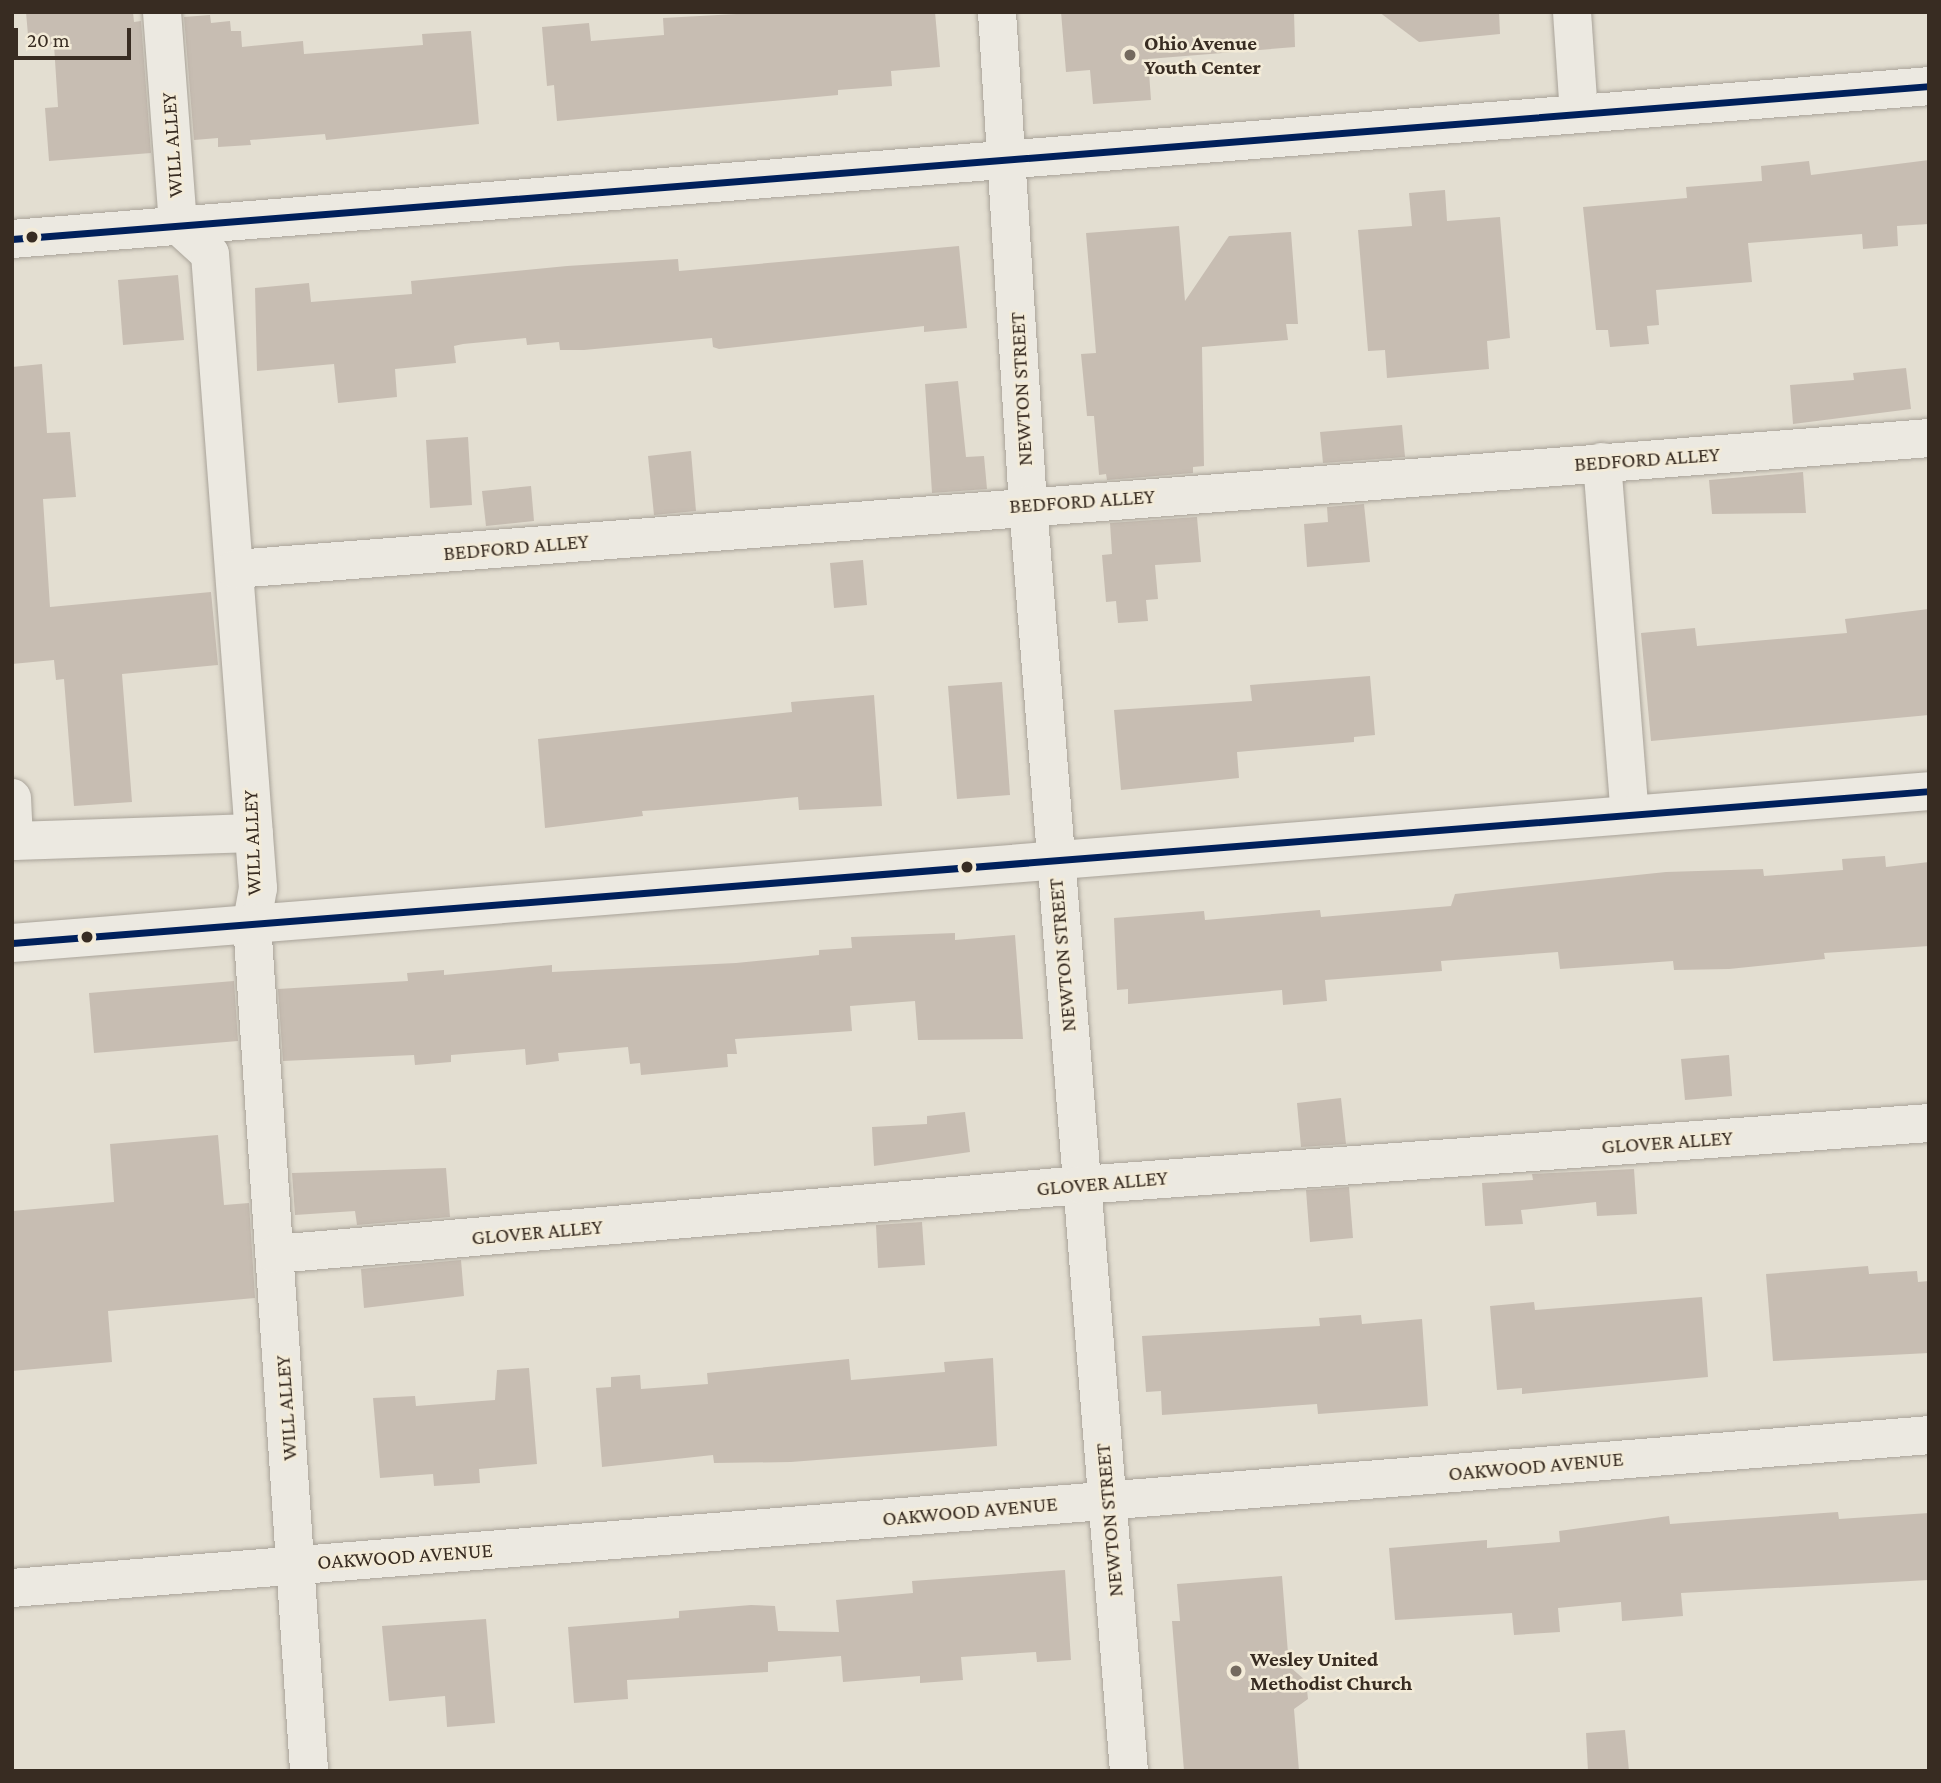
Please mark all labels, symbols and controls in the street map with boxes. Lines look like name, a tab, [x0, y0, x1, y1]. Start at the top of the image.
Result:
scale bar	[18, 14, 135, 58]
text: 20 m	[27, 28, 70, 52]
place label: Ohio Avenue Youth Center	[1144, 30, 1261, 80]
marker: Ohio Avenue Youth Center	[1122, 47, 1138, 63]
street label: WILL ALLEY	[156, 91, 188, 199]
unlabelled marker	[25, 230, 39, 244]
street label: NEWTON STREET	[1004, 311, 1038, 467]
street label: BEDFORD ALLEY	[1573, 441, 1721, 477]
street label: BEDFORD ALLEY	[1008, 483, 1156, 519]
street label: BEDFORD ALLEY	[442, 528, 590, 566]
street label: WILL ALLEY	[238, 790, 266, 896]
unlabelled marker	[960, 860, 974, 874]
street label: NEWTON STREET	[1043, 877, 1081, 1033]
unlabelled marker	[80, 930, 94, 944]
street label: GLOVER ALLEY	[1601, 1125, 1733, 1159]
street label: GLOVER ALLEY	[1035, 1165, 1169, 1201]
street label: GLOVER ALLEY	[470, 1214, 604, 1250]
street label: WILL ALLEY	[270, 1354, 302, 1462]
street label: NEWTON STREET	[1090, 1442, 1128, 1598]
street label: OAKWOOD AVENUE	[1447, 1446, 1625, 1486]
street label: OAKWOOD AVENUE	[881, 1491, 1059, 1531]
street label: OAKWOOD AVENUE	[316, 1537, 494, 1575]
place label: Wesley United Methodist Church	[1250, 1646, 1412, 1696]
marker: Wesley United Methodist Church	[1228, 1663, 1244, 1679]

